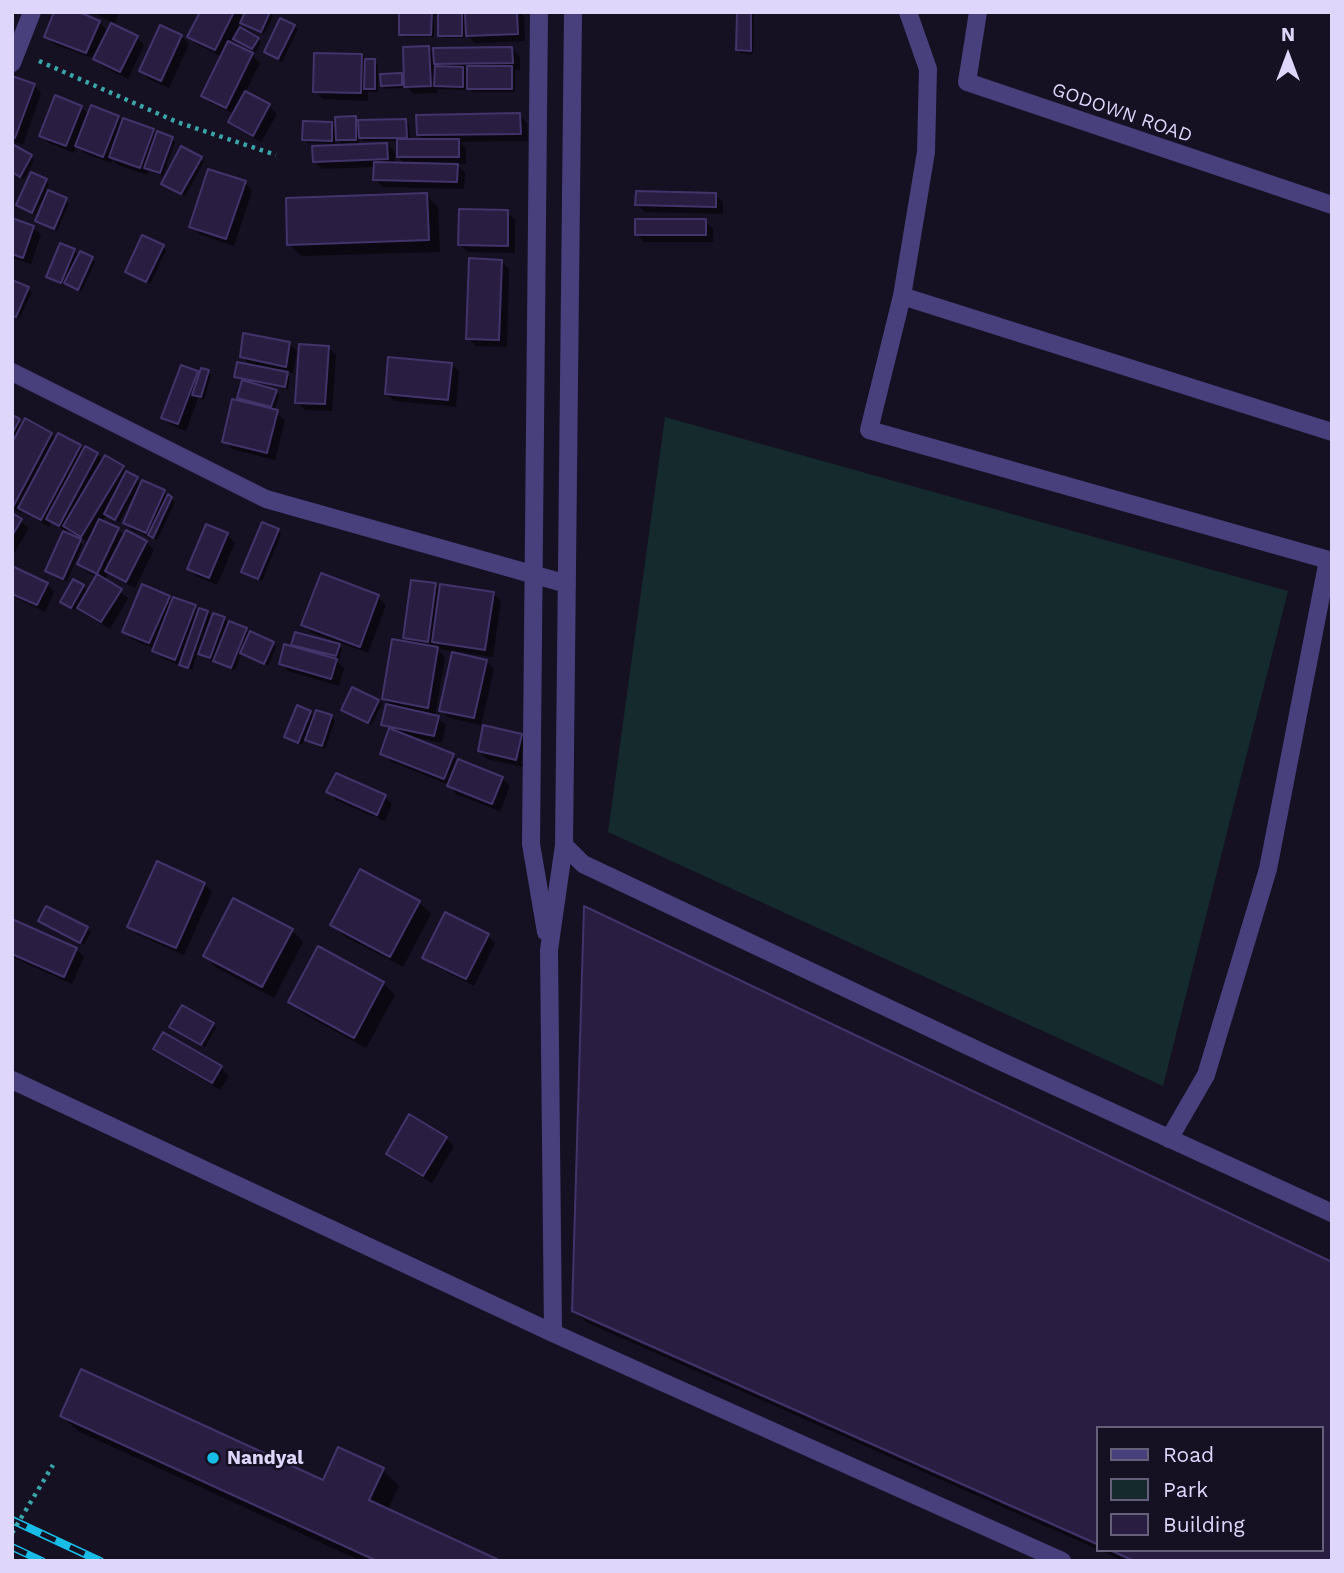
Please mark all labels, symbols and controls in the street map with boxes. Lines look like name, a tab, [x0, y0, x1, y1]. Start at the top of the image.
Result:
north arrow	[1253, 21, 1323, 91]
text: N	[1281, 23, 1295, 46]
street label: GODOWN ROAD	[1049, 78, 1195, 148]
legend	[1096, 1426, 1323, 1552]
text: Road	[1163, 1442, 1214, 1467]
place label: Nandyal	[227, 1447, 303, 1469]
marker: Nandyal	[205, 1450, 221, 1466]
text: Park	[1163, 1477, 1208, 1502]
text: Building	[1163, 1512, 1245, 1537]

